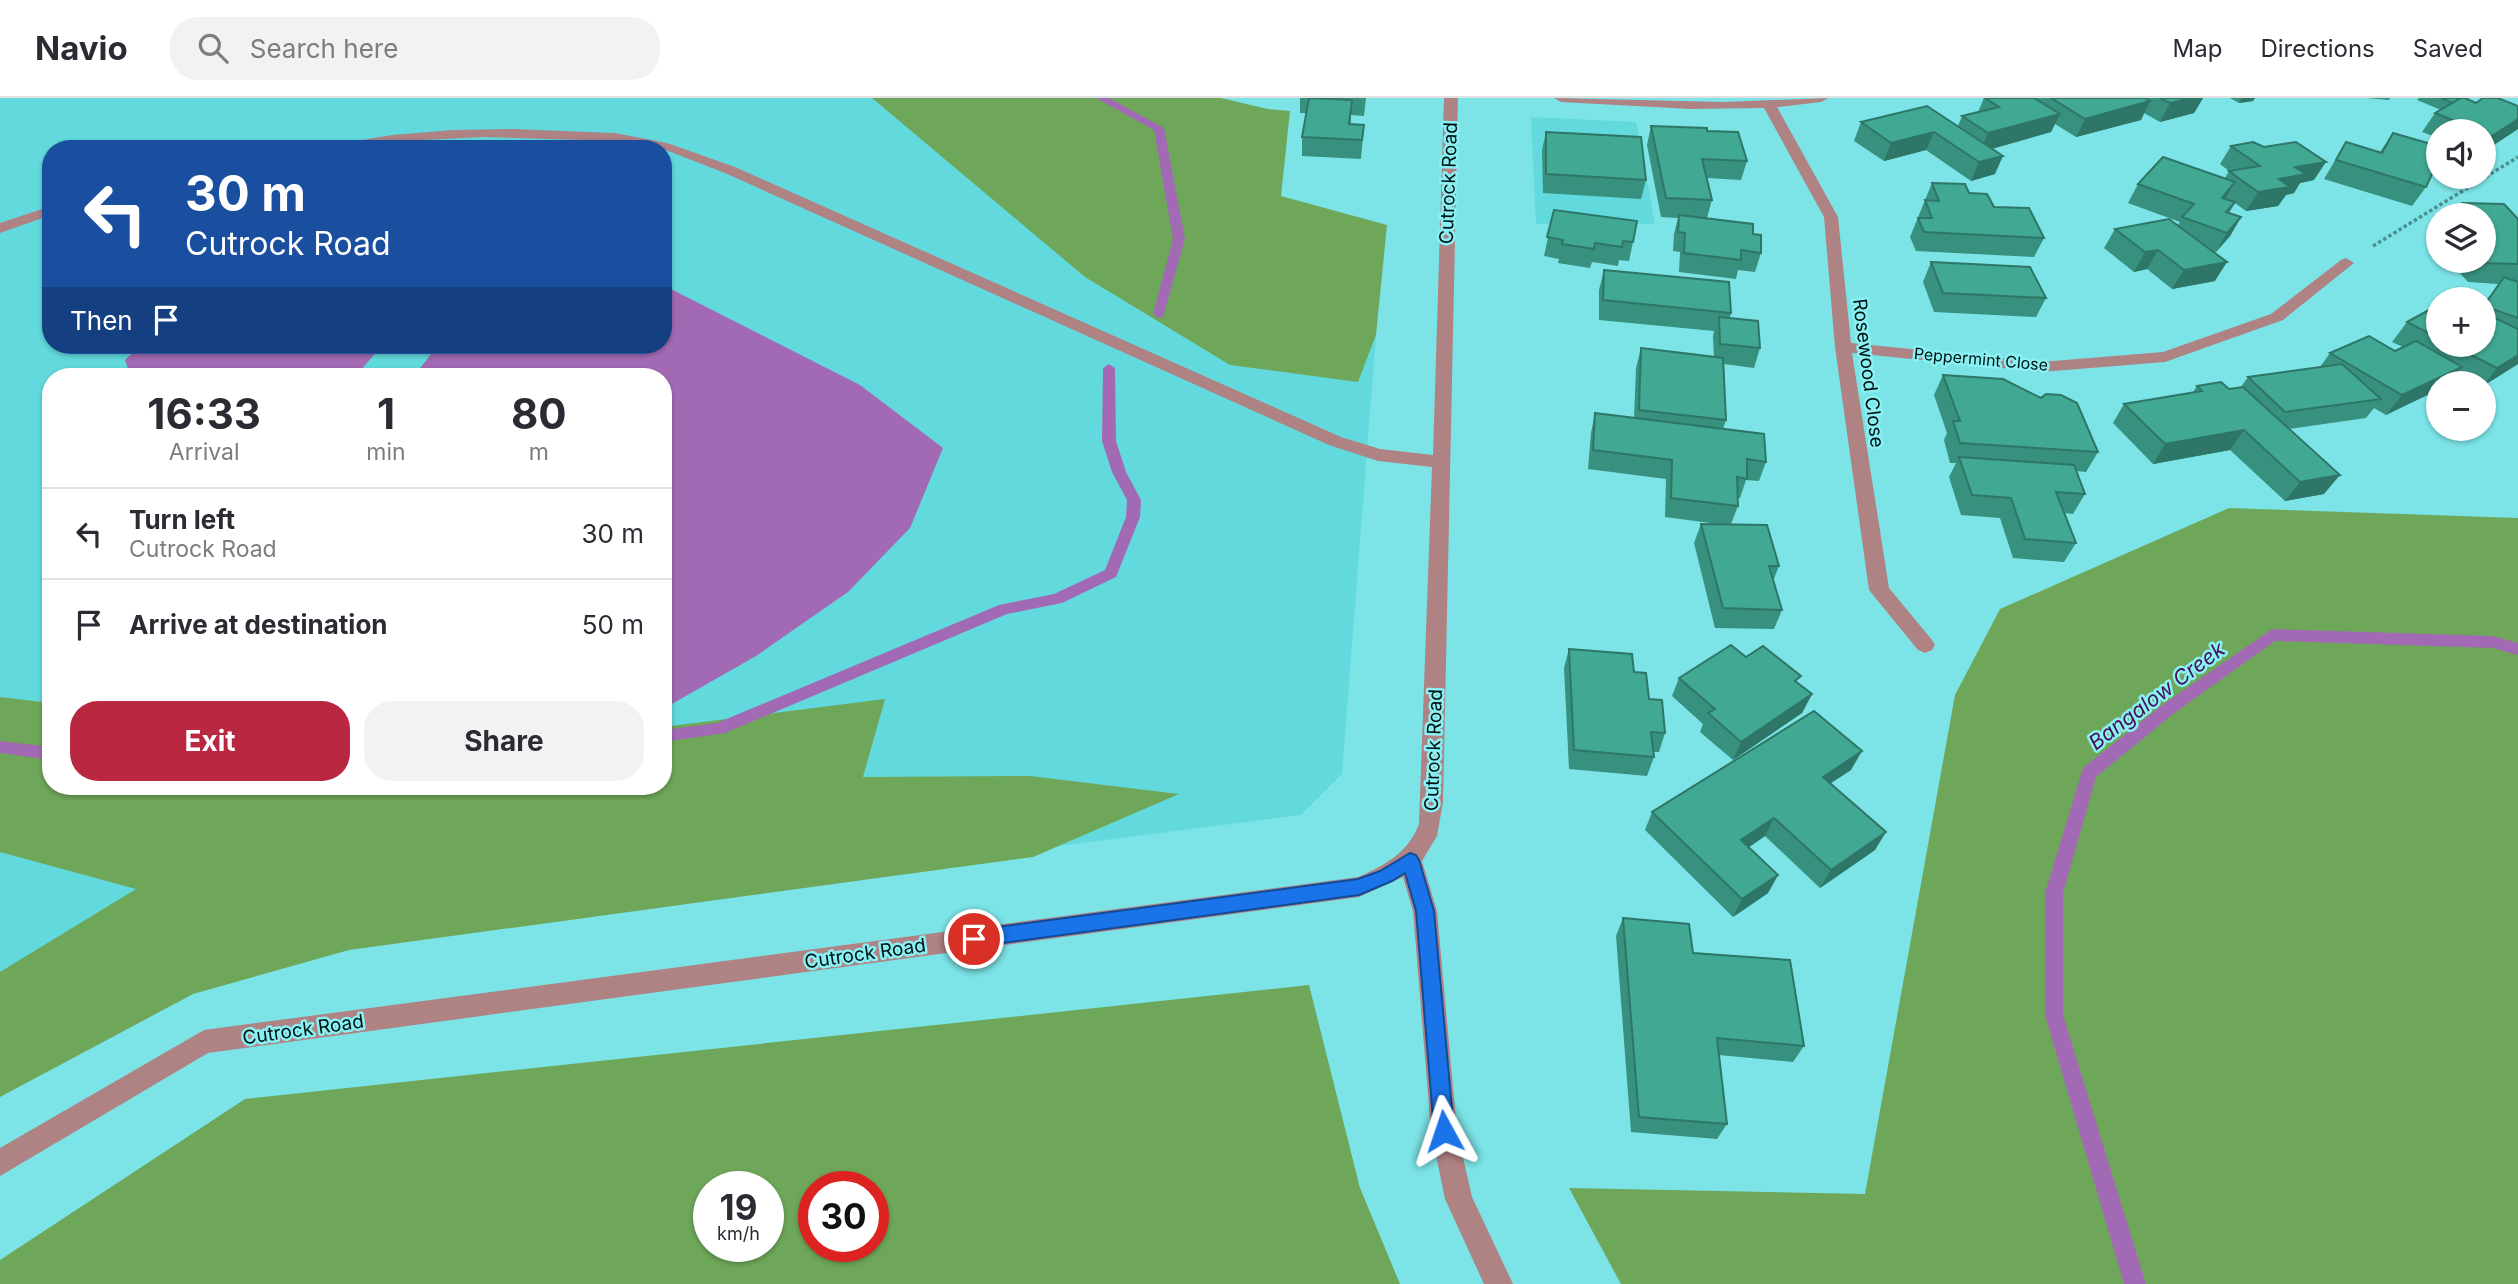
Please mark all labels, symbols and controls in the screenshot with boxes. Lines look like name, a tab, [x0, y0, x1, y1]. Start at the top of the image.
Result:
search box	[170, 17, 660, 80]
text: Navio	[35, 28, 128, 68]
icon: search	[194, 29, 232, 67]
text: Search here	[250, 33, 398, 64]
text: Map	[2173, 34, 2222, 63]
text: Directions	[2260, 34, 2375, 63]
text: Saved	[2413, 34, 2483, 63]
map controls	[2426, 119, 2496, 441]
button: sound	[2426, 119, 2496, 189]
street label: Cutrock Road	[1435, 122, 1462, 244]
text: 30 m	[185, 164, 306, 223]
icon: left	[70, 168, 161, 259]
button: layers	[2426, 203, 2496, 273]
text: Cutrock Road	[185, 224, 391, 263]
button: +	[2426, 287, 2496, 357]
street label: Rosewood Close	[1848, 297, 1889, 449]
icon: arrive	[147, 301, 185, 339]
text: Then	[70, 305, 133, 336]
street label: Peppermint Close	[1913, 343, 2049, 375]
button: −	[2426, 371, 2496, 441]
text: 16:33	[147, 388, 261, 439]
text: 1	[377, 388, 395, 439]
text: 80	[511, 388, 567, 439]
text: Arrival	[169, 438, 240, 466]
text: min	[366, 438, 406, 466]
text: m	[529, 438, 549, 466]
text: Turn left	[129, 504, 235, 535]
icon: left	[70, 515, 108, 553]
text: 30 m	[581, 518, 644, 549]
text: Cutrock Road	[129, 535, 277, 563]
icon: arrive	[70, 606, 108, 644]
text: Arrive at destination	[129, 609, 388, 640]
text: 50 m	[582, 609, 644, 640]
water label: Bangalow Creek	[2084, 636, 2230, 755]
street label: Cutrock Road	[1420, 689, 1447, 811]
button: Exit	[70, 701, 350, 781]
button: Share	[364, 701, 644, 781]
pin	[944, 909, 1004, 969]
icon: arrive	[955, 920, 993, 958]
street label: Cutrock Road	[803, 934, 927, 973]
street label: Cutrock Road	[241, 1010, 365, 1049]
position arrow	[1407, 1094, 1481, 1168]
speed limit sign: 30	[798, 1171, 889, 1262]
text: 19	[720, 1186, 757, 1228]
text: km/h	[717, 1223, 760, 1244]

